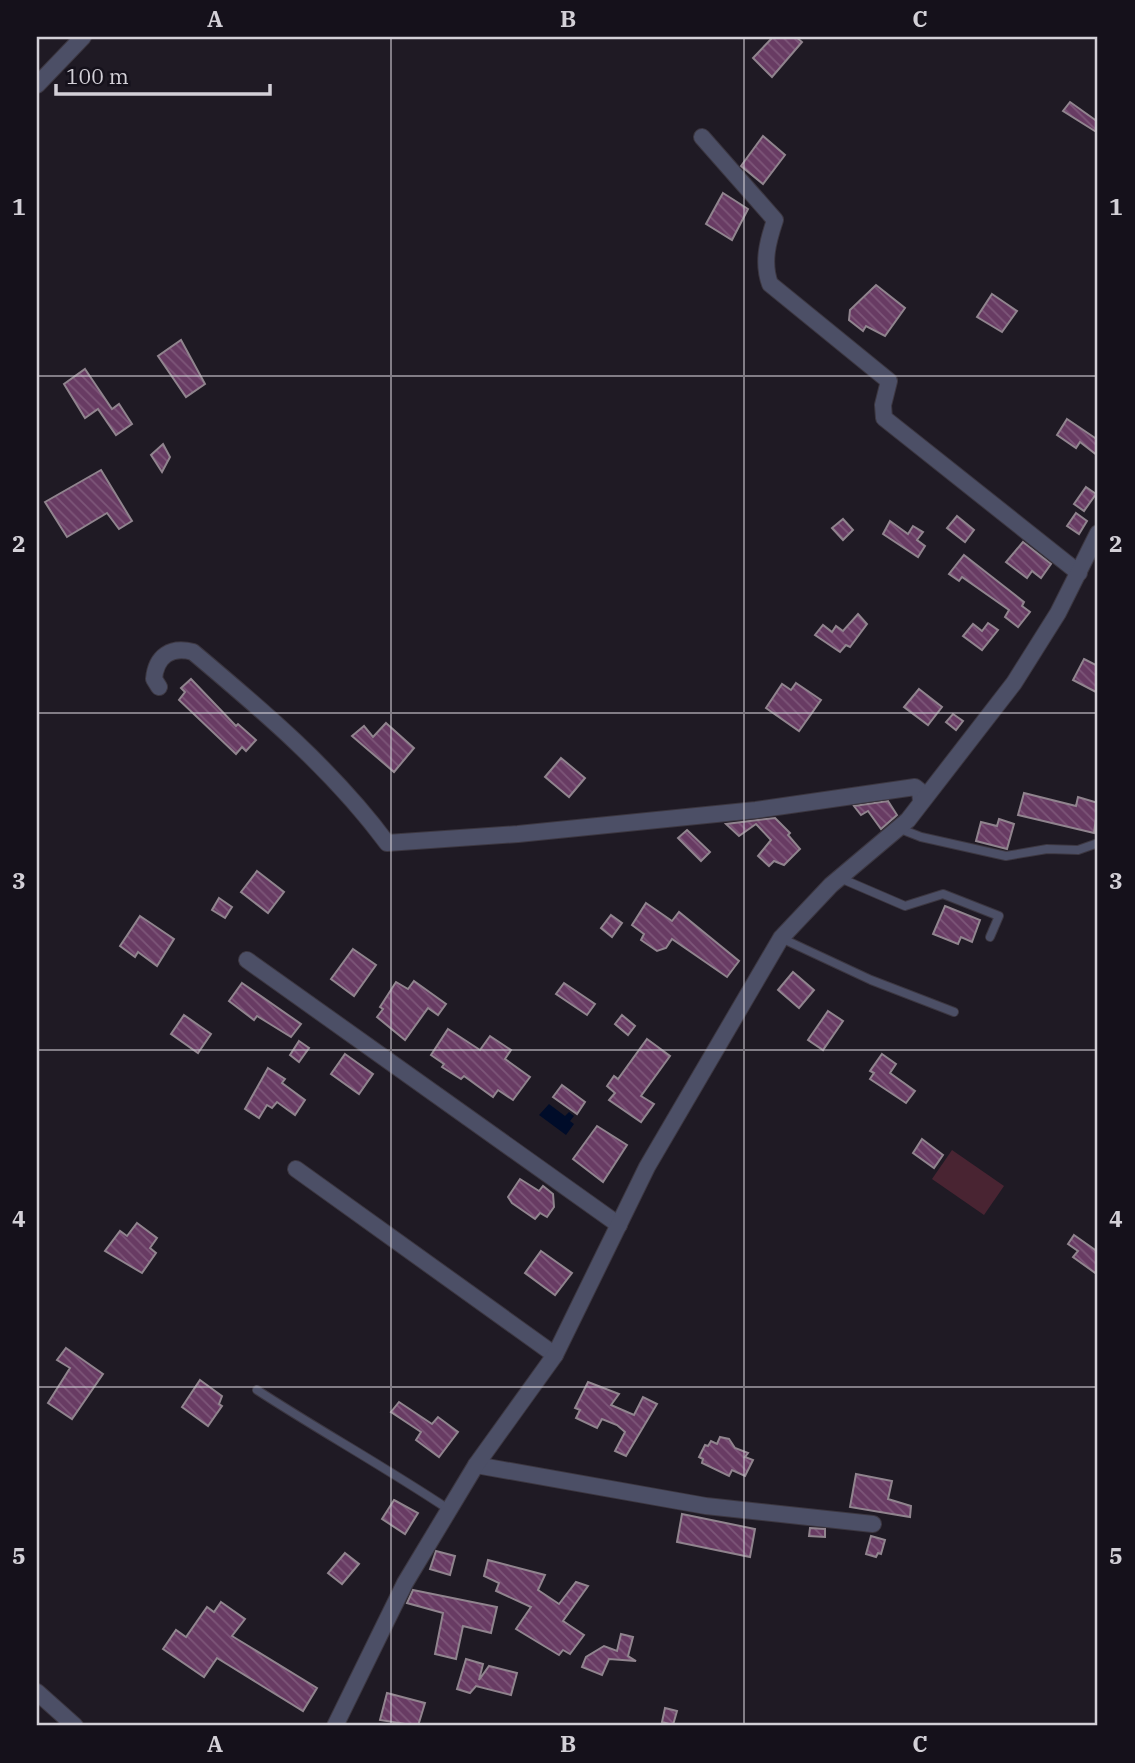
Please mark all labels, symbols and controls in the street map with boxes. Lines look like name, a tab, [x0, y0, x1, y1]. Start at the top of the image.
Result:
text: A	[207, 3, 223, 33]
text: B	[560, 3, 576, 33]
text: C	[912, 3, 928, 33]
scale bar	[56, 52, 270, 96]
text: 100 m	[66, 62, 129, 90]
text: 1	[12, 191, 26, 221]
text: 1	[1109, 191, 1123, 221]
text: 2	[12, 528, 26, 558]
text: 2	[1109, 528, 1123, 558]
text: 3	[12, 865, 26, 895]
text: 3	[1109, 865, 1123, 895]
text: 4	[12, 1203, 26, 1233]
text: 4	[1109, 1203, 1123, 1233]
text: 5	[12, 1540, 26, 1570]
text: 5	[1109, 1540, 1123, 1570]
text: A	[207, 1728, 223, 1758]
text: B	[560, 1728, 576, 1758]
text: C	[912, 1728, 928, 1758]

